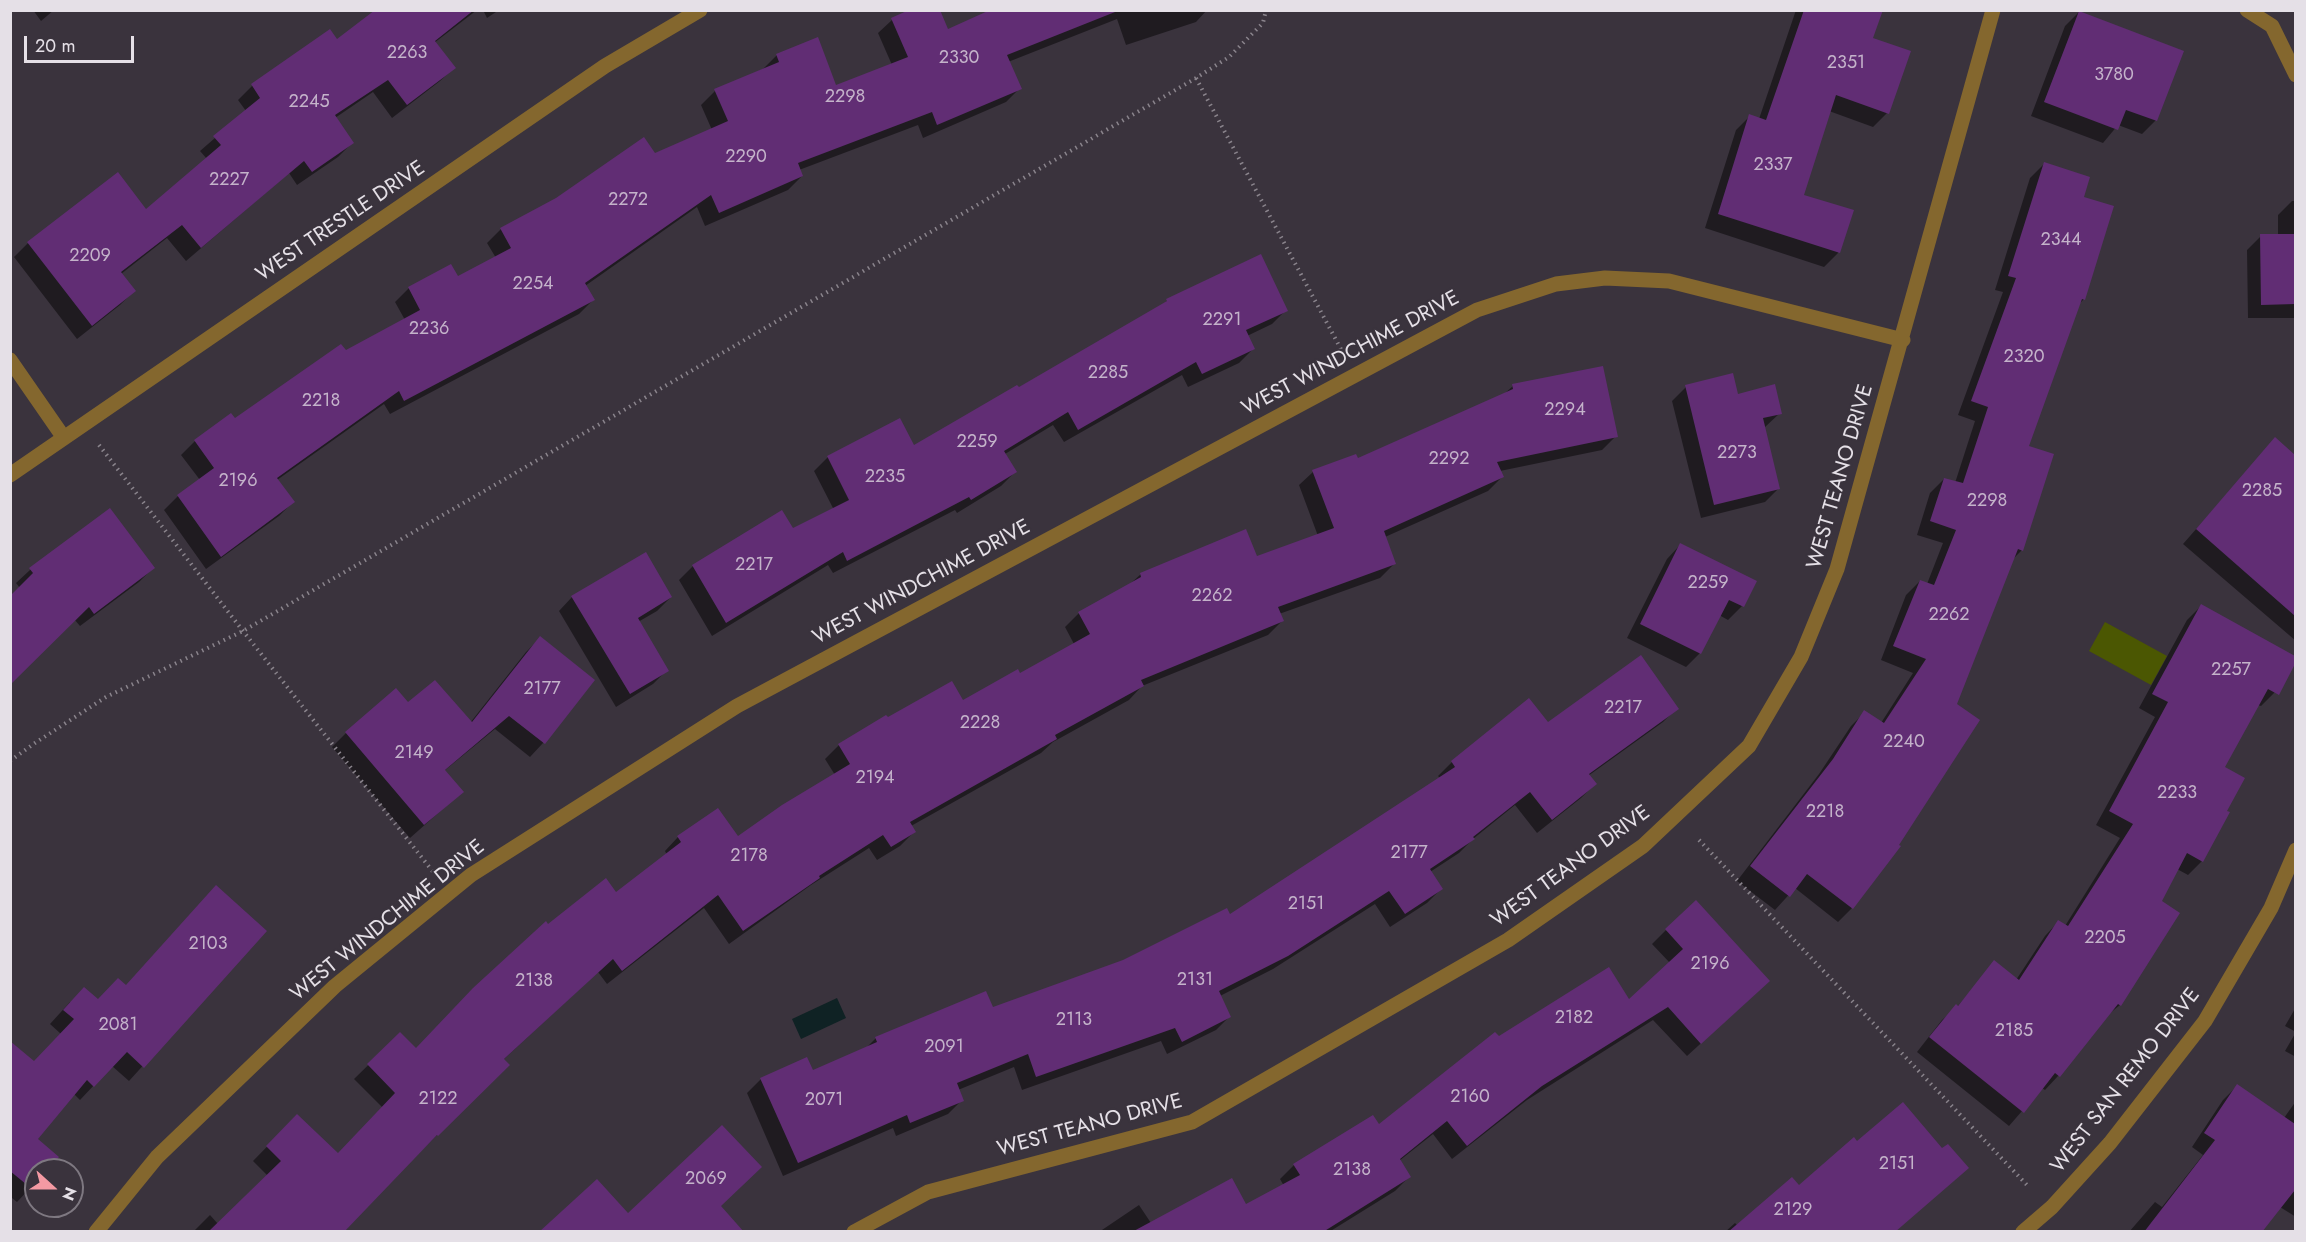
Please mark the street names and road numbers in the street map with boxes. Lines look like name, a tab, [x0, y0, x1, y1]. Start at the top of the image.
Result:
street label: WEST TRESTLE DRIVE	[252, 156, 430, 288]
street label: WEST WINDCHIME DRIVE	[1238, 286, 1464, 422]
street label: WEST TEANO DRIVE	[1803, 382, 1879, 572]
street label: WEST WINDCHIME DRIVE	[809, 515, 1035, 651]
street label: WEST TEANO DRIVE	[1486, 801, 1656, 933]
street label: WEST WINDCHIME DRIVE	[286, 835, 490, 1007]
street label: WEST SAN REMO DRIVE	[2046, 984, 2206, 1178]
street label: WEST TEANO DRIVE	[995, 1089, 1185, 1163]

